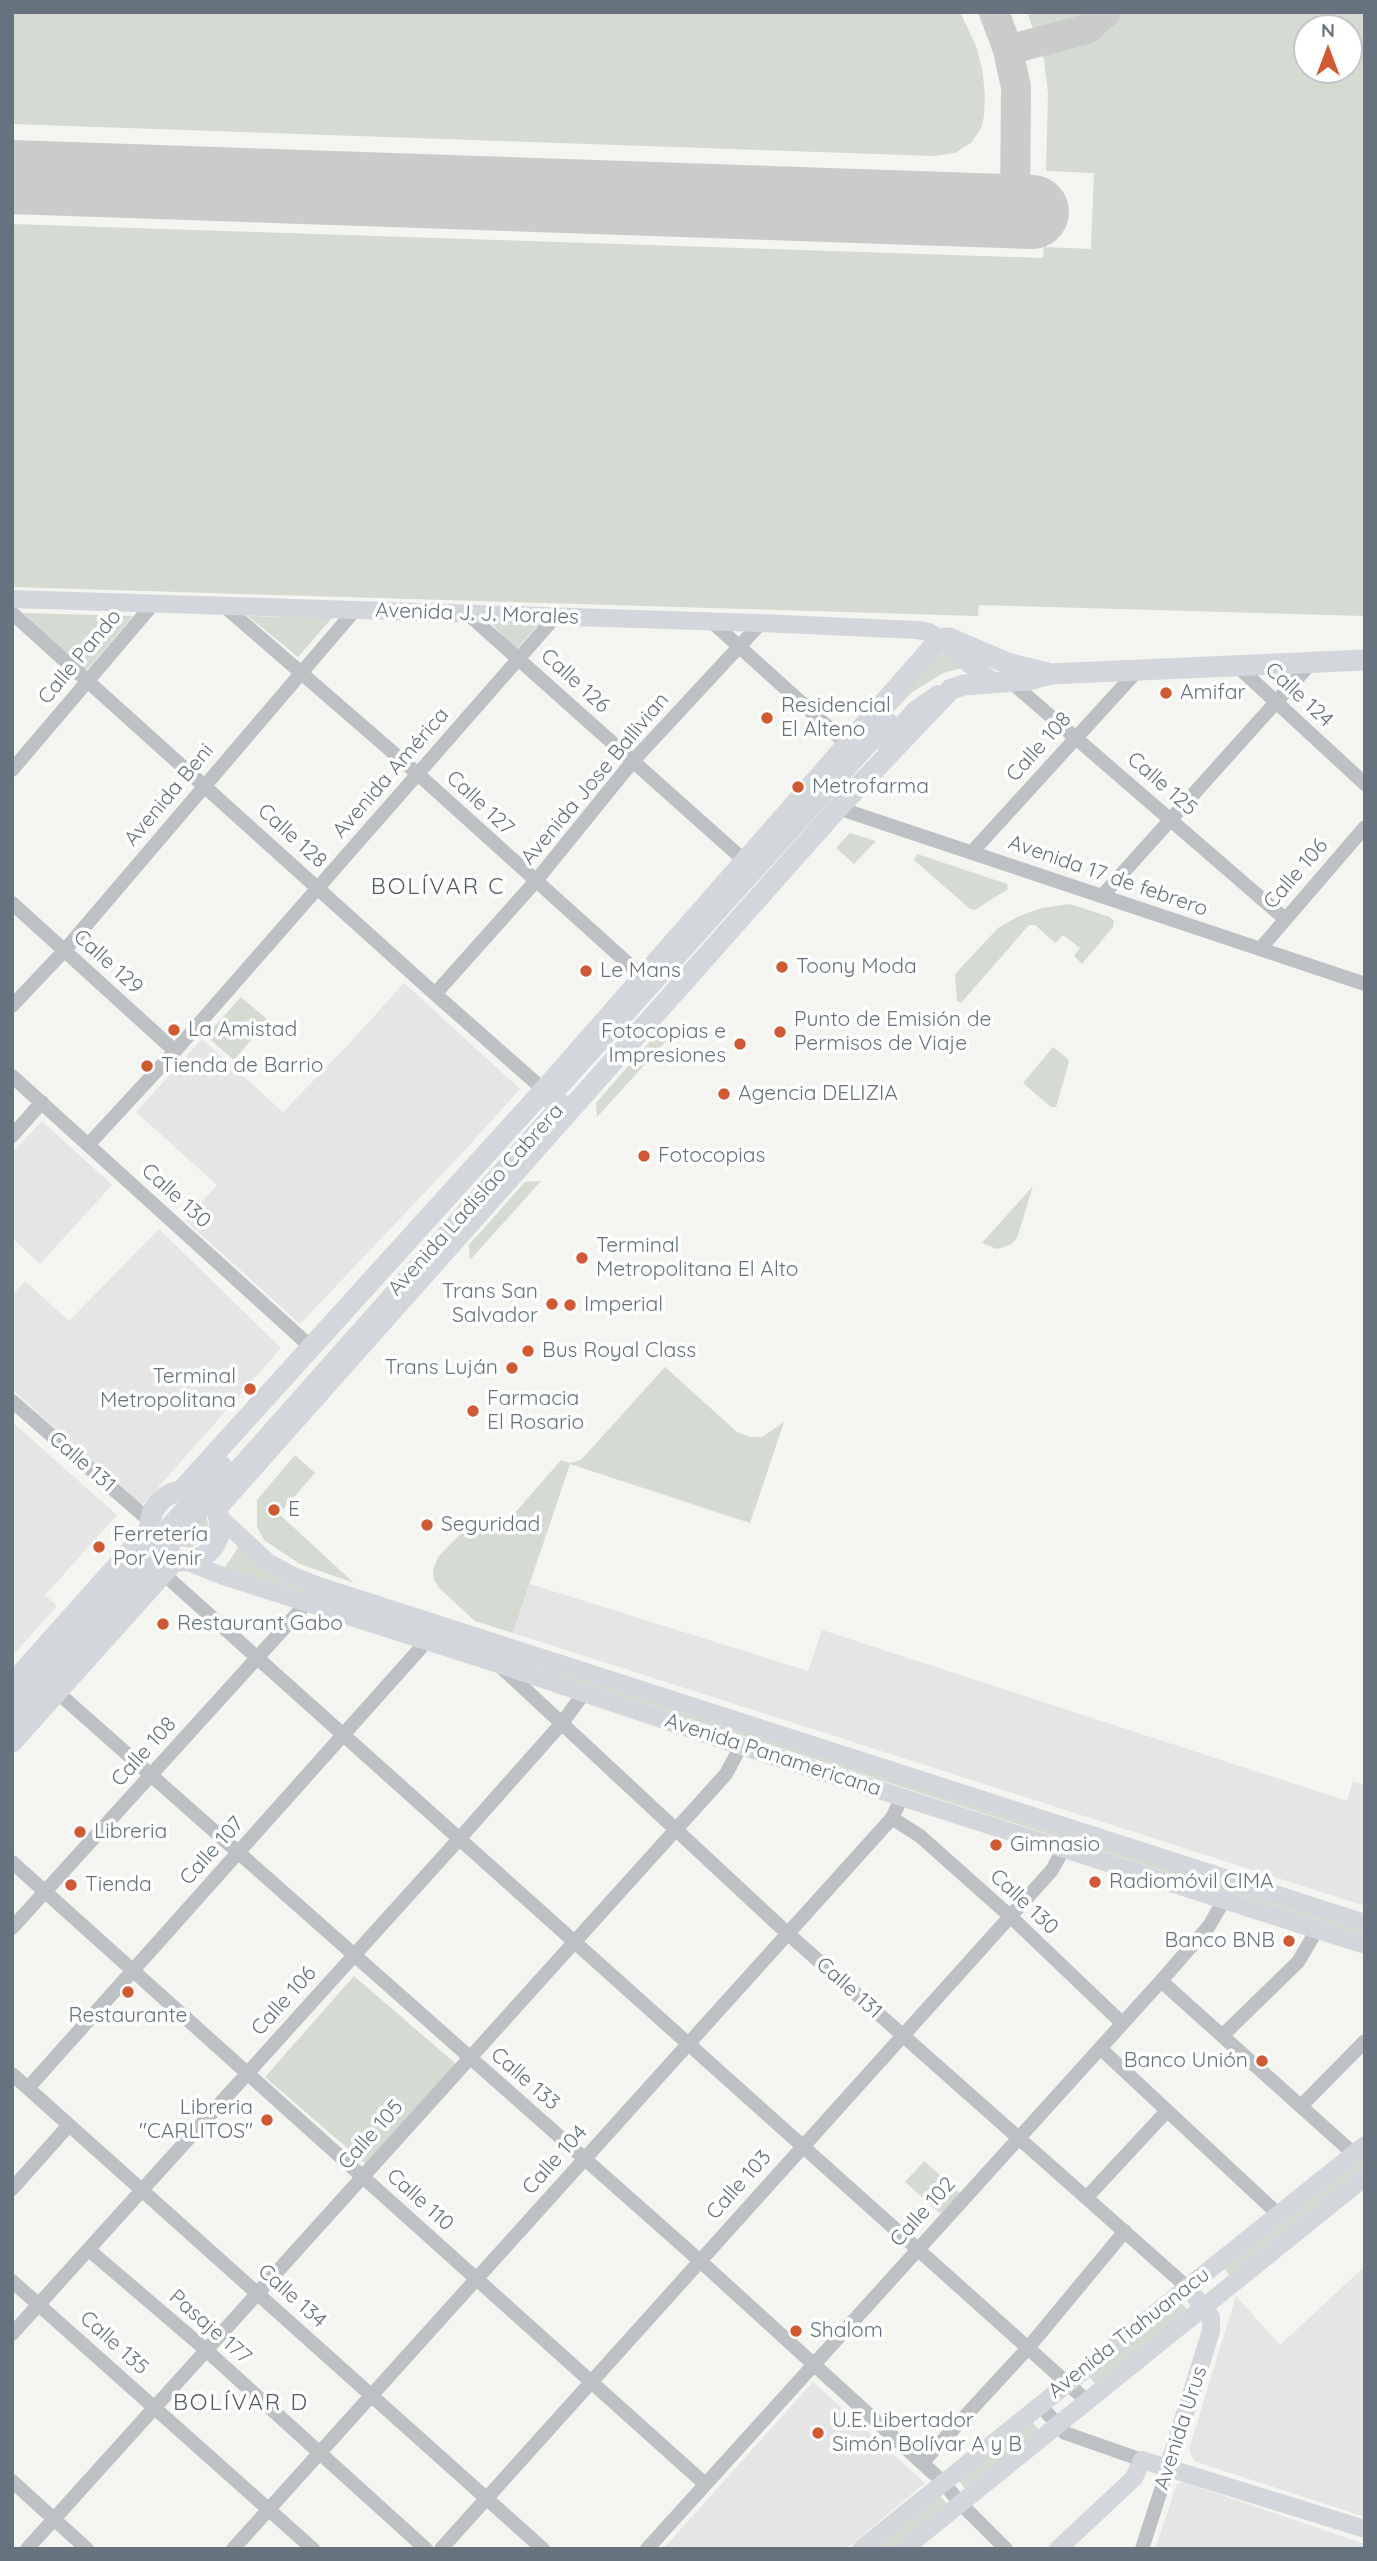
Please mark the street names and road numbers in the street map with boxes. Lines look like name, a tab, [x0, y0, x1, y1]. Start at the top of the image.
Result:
street label: Avenida J. J. Morales	[375, 598, 579, 630]
street label: Calle Pando	[33, 604, 127, 710]
street label: Calle 126	[535, 643, 615, 719]
street label: Calle 124	[1260, 657, 1338, 733]
street label: Avenida Jose Ballivian	[516, 688, 674, 870]
street label: Avenida América	[328, 703, 454, 843]
street label: Calle 108	[1001, 707, 1077, 787]
street label: Avenida Beni	[119, 739, 219, 851]
street label: Calle 125	[1122, 747, 1202, 821]
street label: Calle 127	[441, 765, 519, 841]
street label: Calle 128	[252, 798, 332, 874]
street label: Avenida 17 de febrero	[1005, 830, 1211, 922]
street label: Calle 106	[1259, 834, 1333, 914]
street label: Calle 129	[68, 924, 148, 1000]
street label: Avenida Ladislao Cabrera	[383, 1099, 569, 1301]
street label: Calle 130	[136, 1158, 216, 1234]
street label: Calle 131	[44, 1426, 120, 1498]
street label: Avenida Panamericana	[662, 1708, 884, 1802]
street label: Calle 108	[106, 1712, 182, 1792]
street label: Calle 107	[175, 1812, 249, 1890]
street label: Calle 130	[984, 1864, 1064, 1940]
street label: Calle 131	[811, 1952, 887, 2024]
street label: Calle 106	[246, 1961, 322, 2041]
street label: Calle 133	[485, 2042, 565, 2116]
street label: Calle 105	[333, 2095, 409, 2175]
street label: Calle 104	[517, 2120, 593, 2200]
street label: Calle 103	[701, 2145, 777, 2225]
street label: Calle 110	[381, 2163, 459, 2237]
street label: Calle 102	[885, 2172, 961, 2252]
street label: Calle 134	[253, 2259, 331, 2333]
street label: Avenida Tiahuanacu	[1043, 2262, 1215, 2404]
street label: Pasaje 177	[164, 2285, 256, 2369]
street label: Calle 135	[74, 2306, 154, 2380]
street label: Avenida Urus	[1149, 2363, 1213, 2493]

